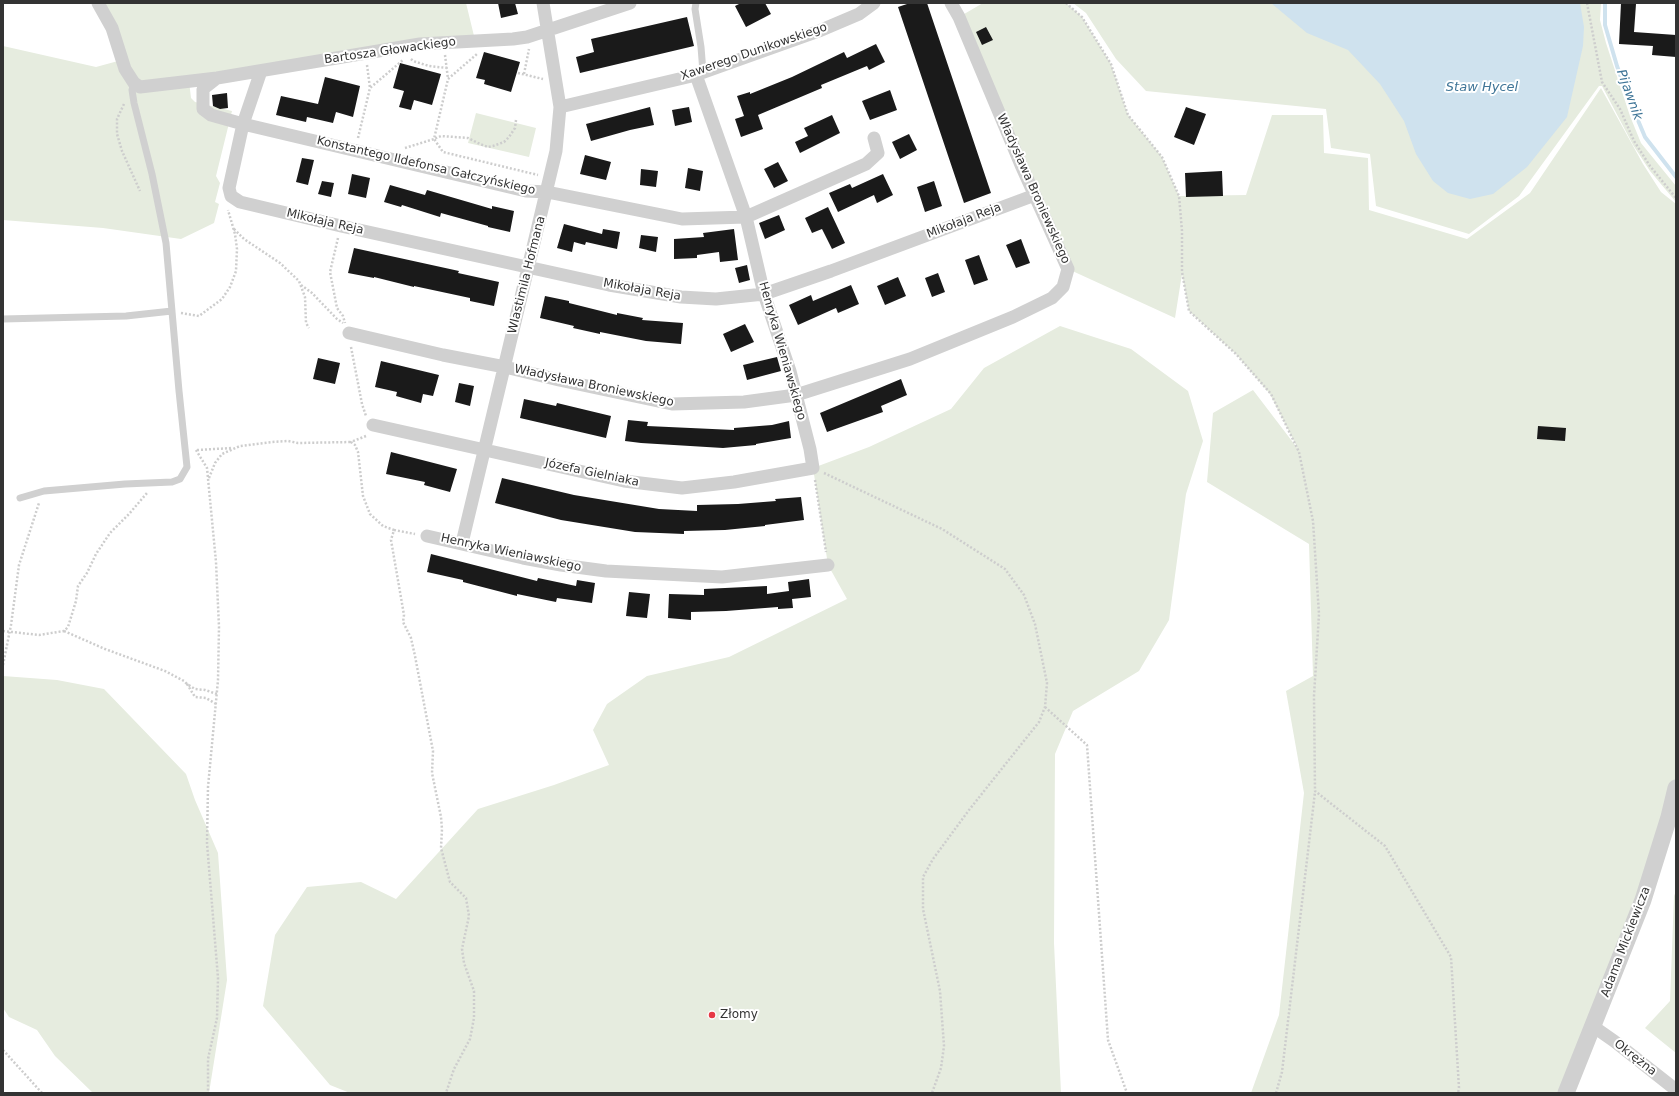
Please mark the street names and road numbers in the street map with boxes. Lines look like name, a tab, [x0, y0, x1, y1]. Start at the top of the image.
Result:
street label: Xawerego Dunikowskiego	[679, 20, 829, 84]
street label: Bartosza Głowackiego	[323, 35, 457, 67]
street label: Władysława Broniewskiego	[993, 112, 1073, 266]
street label: Konstantego Ildefonsa Gałczyńskiego	[315, 134, 537, 198]
street label: Mikołaja Reja	[925, 200, 1003, 242]
street label: Mikołaja Reja	[285, 206, 365, 238]
street label: Wlastimila Hofmana	[505, 215, 549, 335]
street label: Mikołaja Reja	[602, 276, 682, 304]
street label: Henryka Wieniawskiego	[755, 280, 809, 422]
street label: Władysława Broniewskiego	[513, 362, 675, 410]
street label: Józefa Gielniaka	[544, 456, 640, 490]
street label: Henryka Wieniawskiego	[439, 531, 583, 575]
street label: Adama Mickiewicza	[1598, 885, 1654, 999]
street label: Okrężna	[1611, 1037, 1659, 1079]

